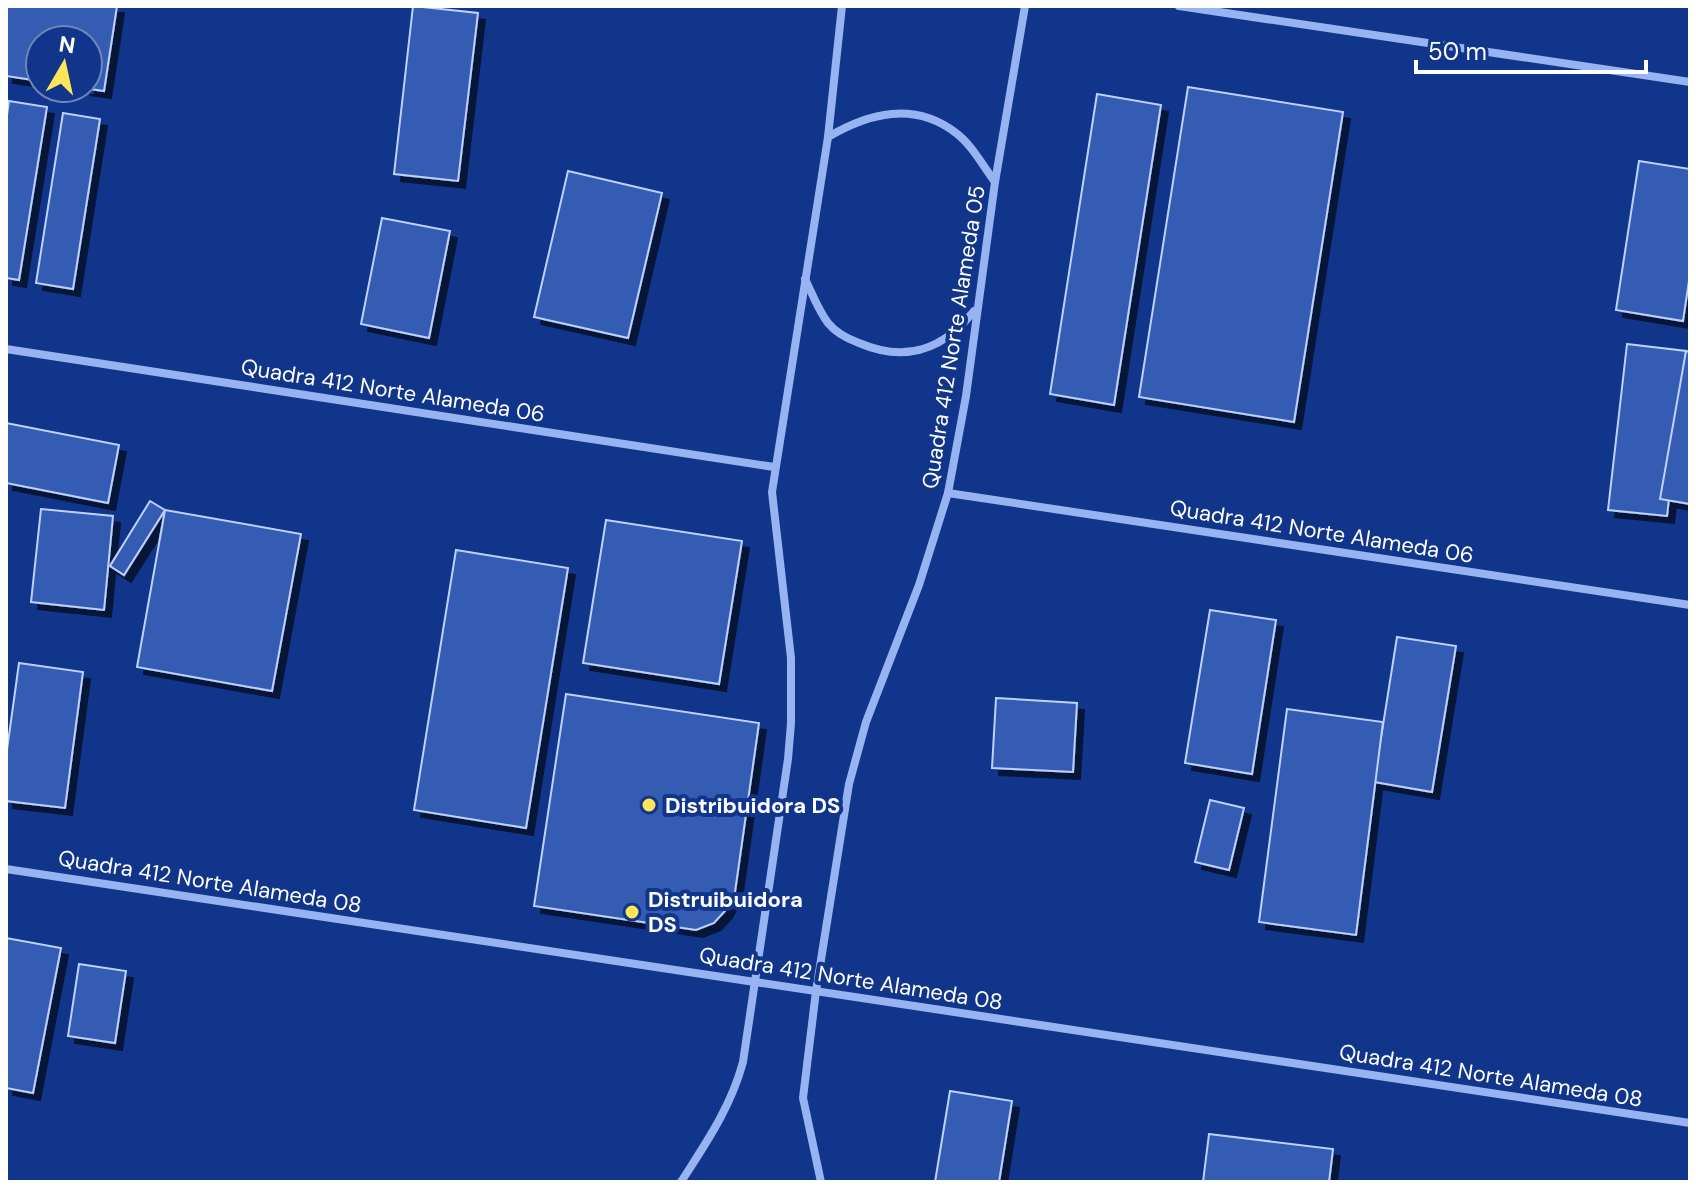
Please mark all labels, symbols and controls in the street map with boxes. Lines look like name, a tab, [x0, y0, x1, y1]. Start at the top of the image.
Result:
north arrow	[24, 24, 104, 104]
scale bar	[1416, 24, 1646, 74]
text: N	[57, 29, 77, 60]
text: 50 m	[1428, 36, 1487, 67]
street label: Quadra 412 Norte Alameda 05	[915, 183, 992, 491]
street label: Quadra 412 Norte Alameda 06	[239, 352, 547, 429]
street label: Quadra 412 Norte Alameda 06	[1168, 493, 1476, 570]
place label: Distribuidora DS	[665, 791, 840, 820]
marker: Distribuidora DS	[640, 796, 658, 814]
street label: Quadra 412 Norte Alameda 08	[56, 843, 364, 920]
place label: Distruibuidora DS	[648, 885, 803, 939]
marker: Distruibuidora DS	[623, 903, 641, 921]
street label: Quadra 412 Norte Alameda 08	[697, 940, 1005, 1017]
street label: Quadra 412 Norte Alameda 08	[1337, 1037, 1645, 1114]

